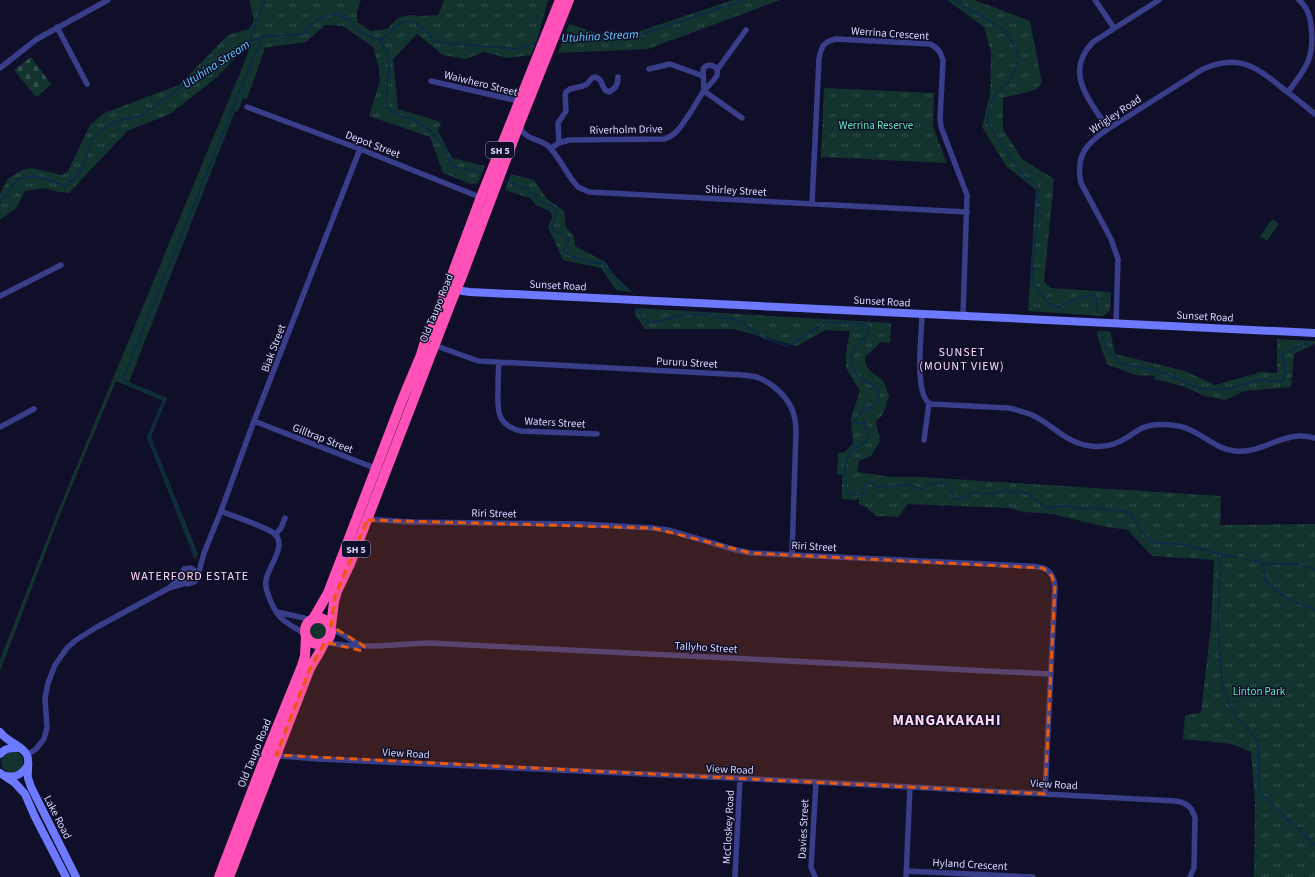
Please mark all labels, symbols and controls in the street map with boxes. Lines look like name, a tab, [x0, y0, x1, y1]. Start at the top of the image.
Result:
street label: Werrina Crescent	[850, 23, 930, 44]
water label: Utuhina Stream	[561, 26, 639, 47]
water label: Utuhina Stream	[179, 36, 253, 93]
street label: Waiwhero Street	[442, 67, 520, 100]
street label: Wrigley Road	[1086, 91, 1144, 137]
park label: Werrina Reserve	[839, 118, 914, 133]
street label: Riverholm Drive	[589, 121, 663, 138]
street label: Depot Street	[343, 127, 403, 162]
road number: SH 5	[486, 142, 514, 158]
street label: Shirley Street	[705, 181, 767, 200]
street label: Old Taupo Road	[416, 272, 457, 345]
street label: Sunset Road	[529, 277, 587, 294]
street label: Sunset Road	[853, 293, 911, 310]
street label: Sunset Road	[1176, 308, 1234, 325]
street label: Biak Street	[258, 322, 290, 374]
district label: SUNSET (MOUNT VIEW)	[919, 344, 1005, 375]
street label: Pururu Street	[656, 353, 718, 372]
street label: Waters Street	[524, 413, 586, 432]
street label: Gilltrap Street	[290, 420, 356, 457]
street label: Riri Street	[471, 506, 517, 521]
street label: Riri Street	[791, 538, 837, 555]
road number: SH 5	[342, 541, 370, 557]
district label: WATERFORD ESTATE	[131, 568, 249, 585]
street label: Tallyho Street	[674, 638, 738, 657]
park label: Linton Park	[1233, 684, 1286, 699]
district label: MANGAKAKAHI	[893, 710, 1001, 731]
street label: Old Taupo Road	[234, 717, 275, 790]
street label: View Road	[382, 745, 430, 762]
street label: View Road	[706, 761, 754, 778]
street label: View Road	[1030, 776, 1078, 793]
street label: McCloskey Road	[719, 790, 738, 865]
street label: Lake Road	[40, 793, 75, 842]
street label: Davies Street	[794, 798, 813, 859]
street label: Hyland Crescent	[932, 855, 1008, 874]

